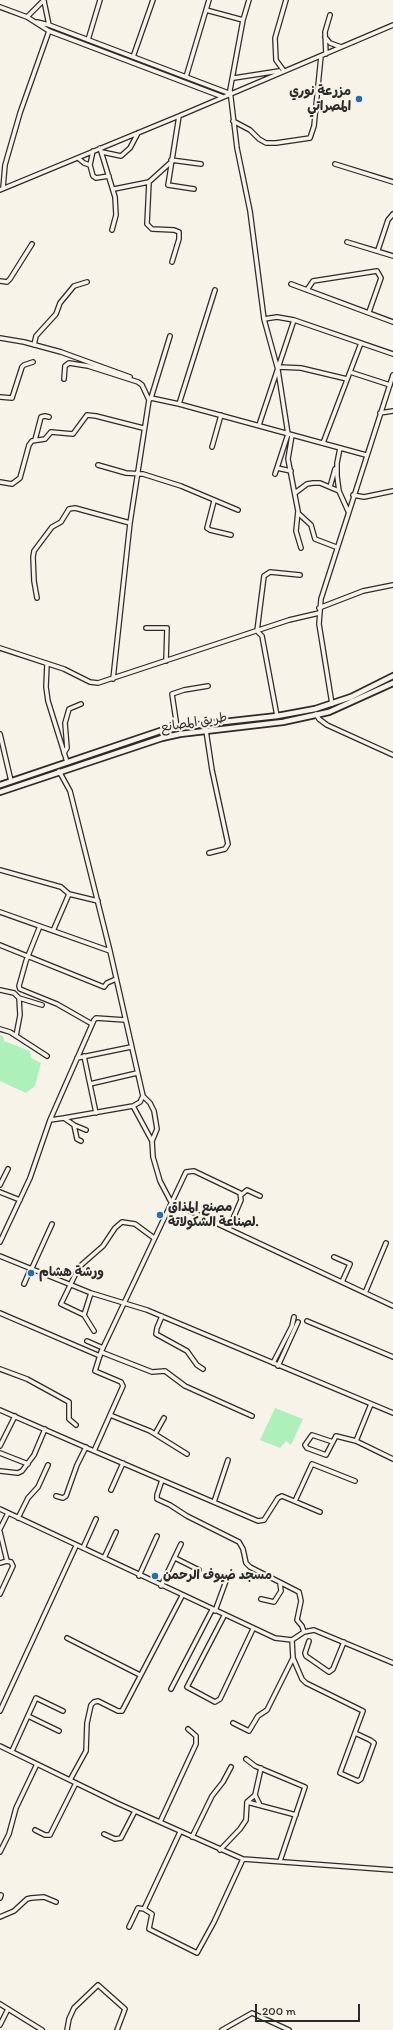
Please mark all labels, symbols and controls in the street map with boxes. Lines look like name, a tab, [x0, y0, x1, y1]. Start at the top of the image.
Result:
place label: مزرعة نوري المصراتي	[289, 84, 351, 115]
marker: مزرعة نوري المصراتي	[354, 94, 364, 104]
street label: طريق المصانع	[160, 710, 228, 736]
place label: مصنع المذاق لصناعة الشكولاتة.	[168, 1200, 259, 1231]
marker: مصنع المذاق لصناعة الشكولاتة.	[155, 1210, 165, 1220]
place label: ورشة هشام	[39, 1265, 104, 1281]
marker: ورشة هشام	[26, 1268, 36, 1278]
place label: مسجد ضيوف الرحمن	[163, 1568, 272, 1584]
marker: مسجد ضيوف الرحمن	[150, 1571, 160, 1581]
scale bar	[257, 1996, 362, 2022]
text: 200 m	[262, 2004, 296, 2018]

